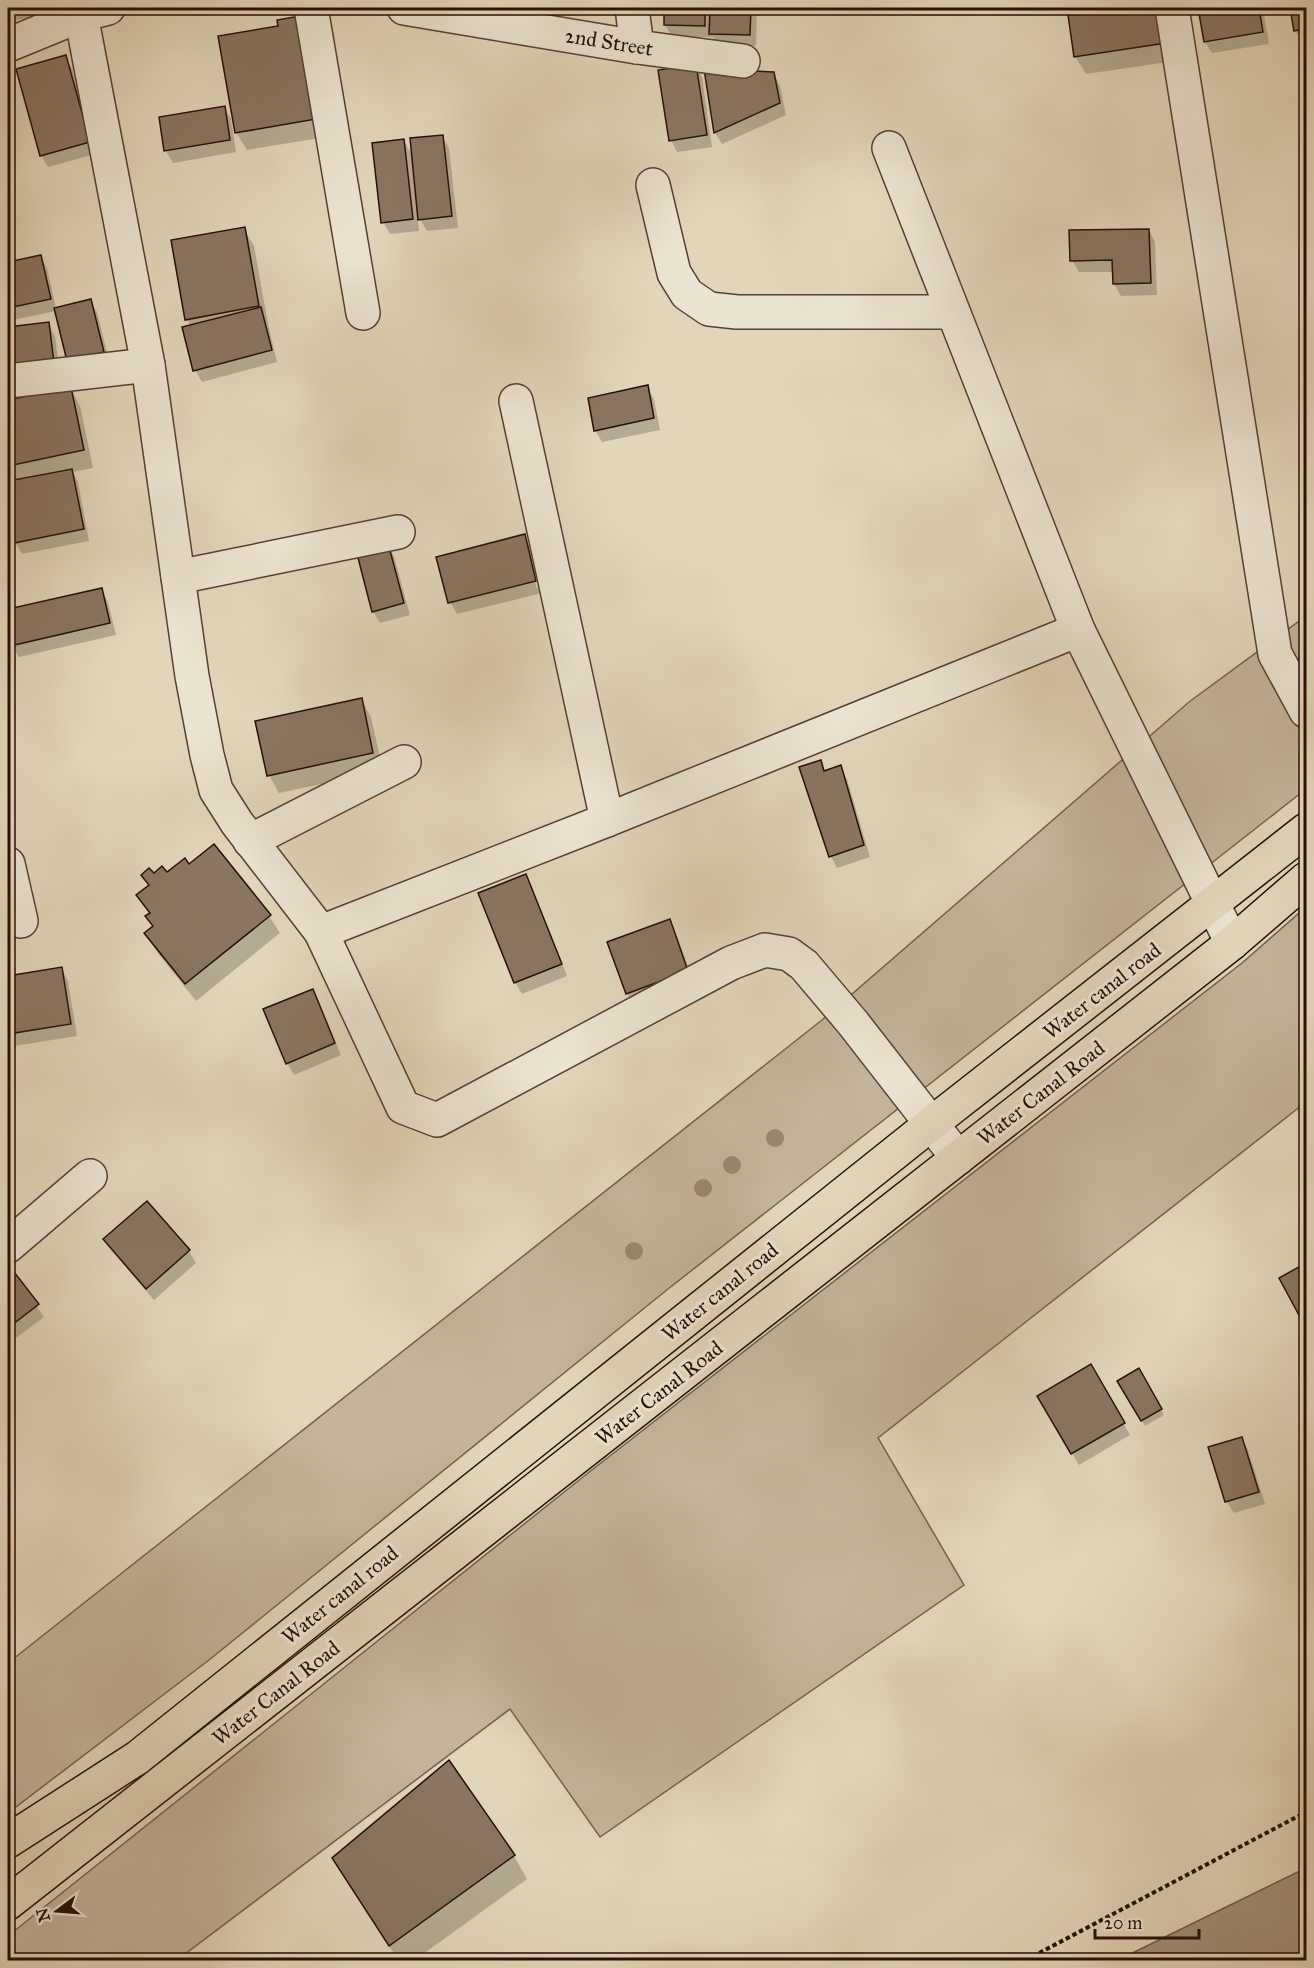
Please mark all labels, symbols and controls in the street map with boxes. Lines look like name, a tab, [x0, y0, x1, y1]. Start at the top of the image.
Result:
street label: 2nd Street	[563, 22, 656, 62]
street label: Water canal road	[1038, 937, 1166, 1045]
street label: Water Canal Road	[972, 1035, 1110, 1151]
street label: Water canal road	[656, 1237, 784, 1347]
street label: Water Canal Road	[590, 1335, 728, 1451]
street label: Water canal road	[276, 1540, 404, 1650]
street label: Water Canal Road	[207, 1635, 345, 1751]
north arrow	[27, 1881, 87, 1941]
scale bar	[1095, 1902, 1198, 1940]
text: N	[32, 1905, 54, 1924]
text: 20 m	[1104, 1912, 1142, 1934]

